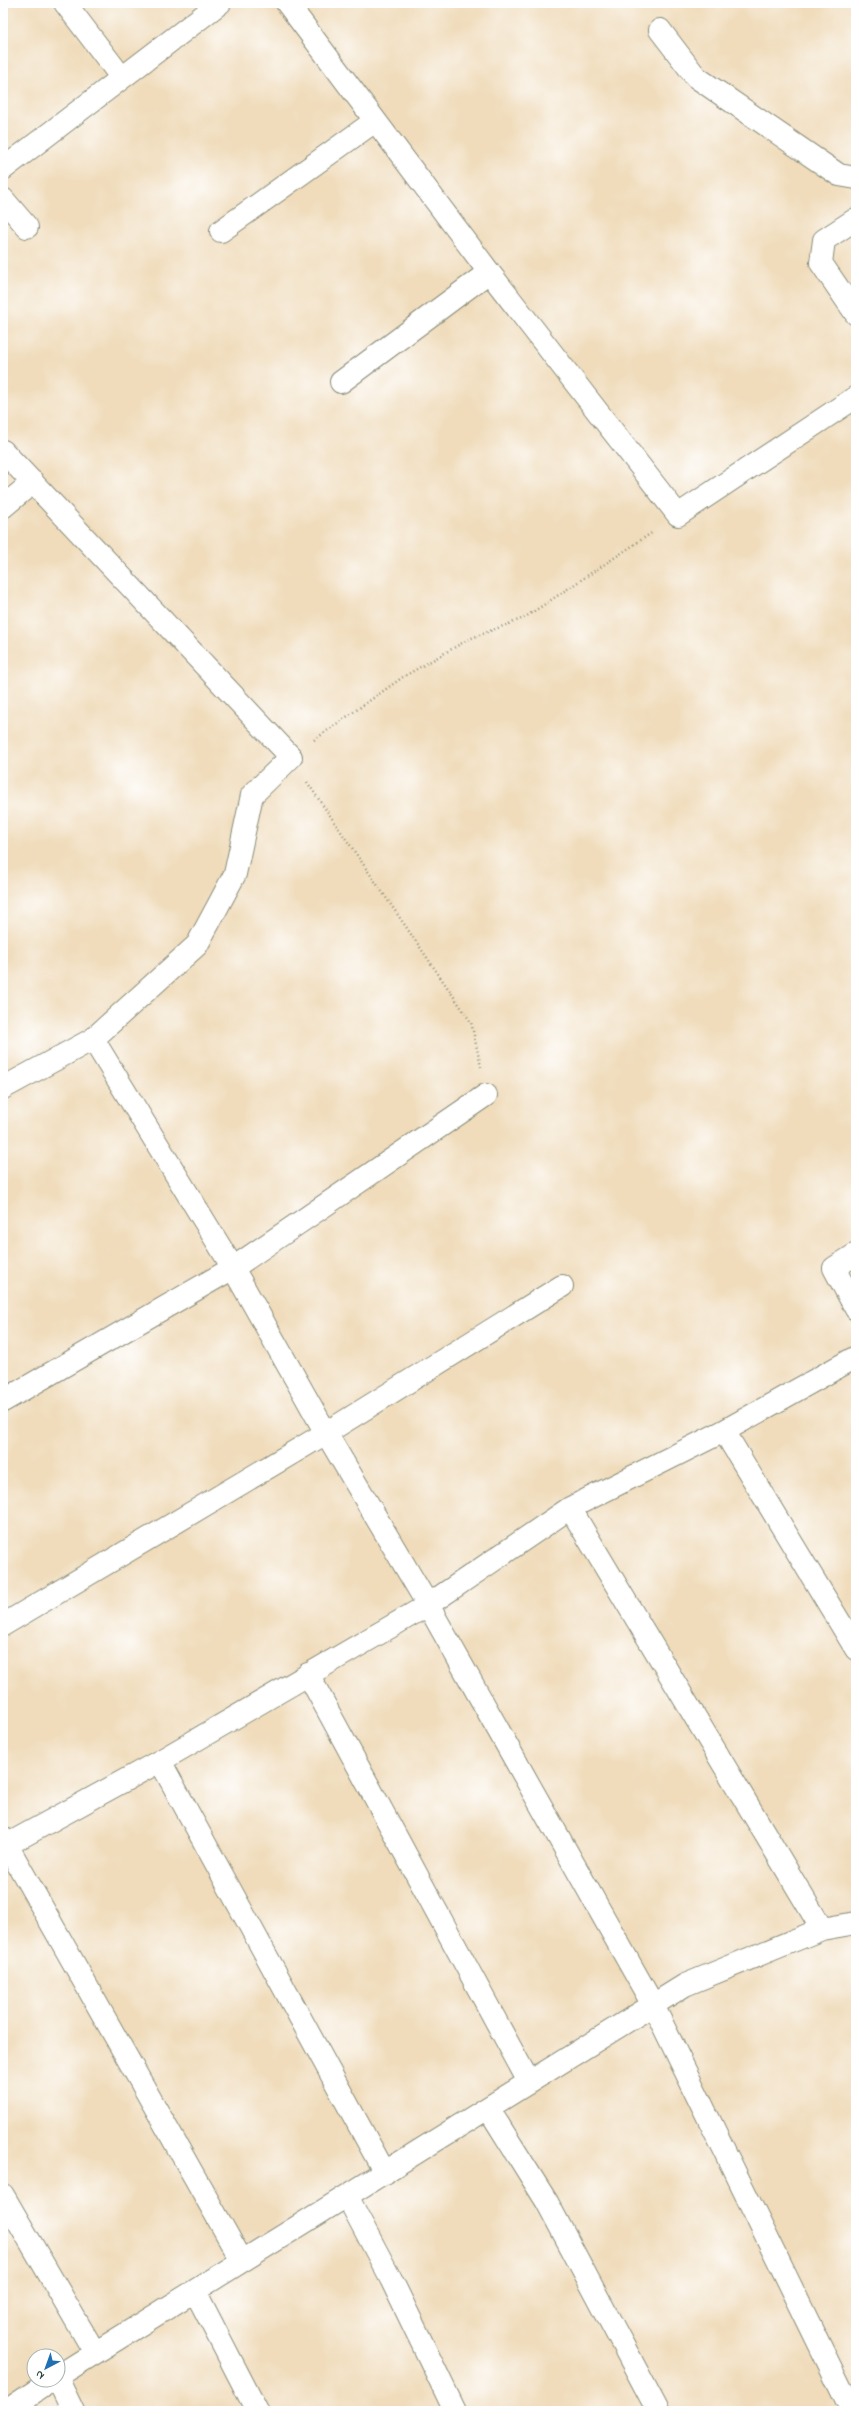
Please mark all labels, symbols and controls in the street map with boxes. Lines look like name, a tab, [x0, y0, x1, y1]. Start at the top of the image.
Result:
north arrow	[26, 2348, 66, 2388]
text: N	[32, 2366, 48, 2383]

